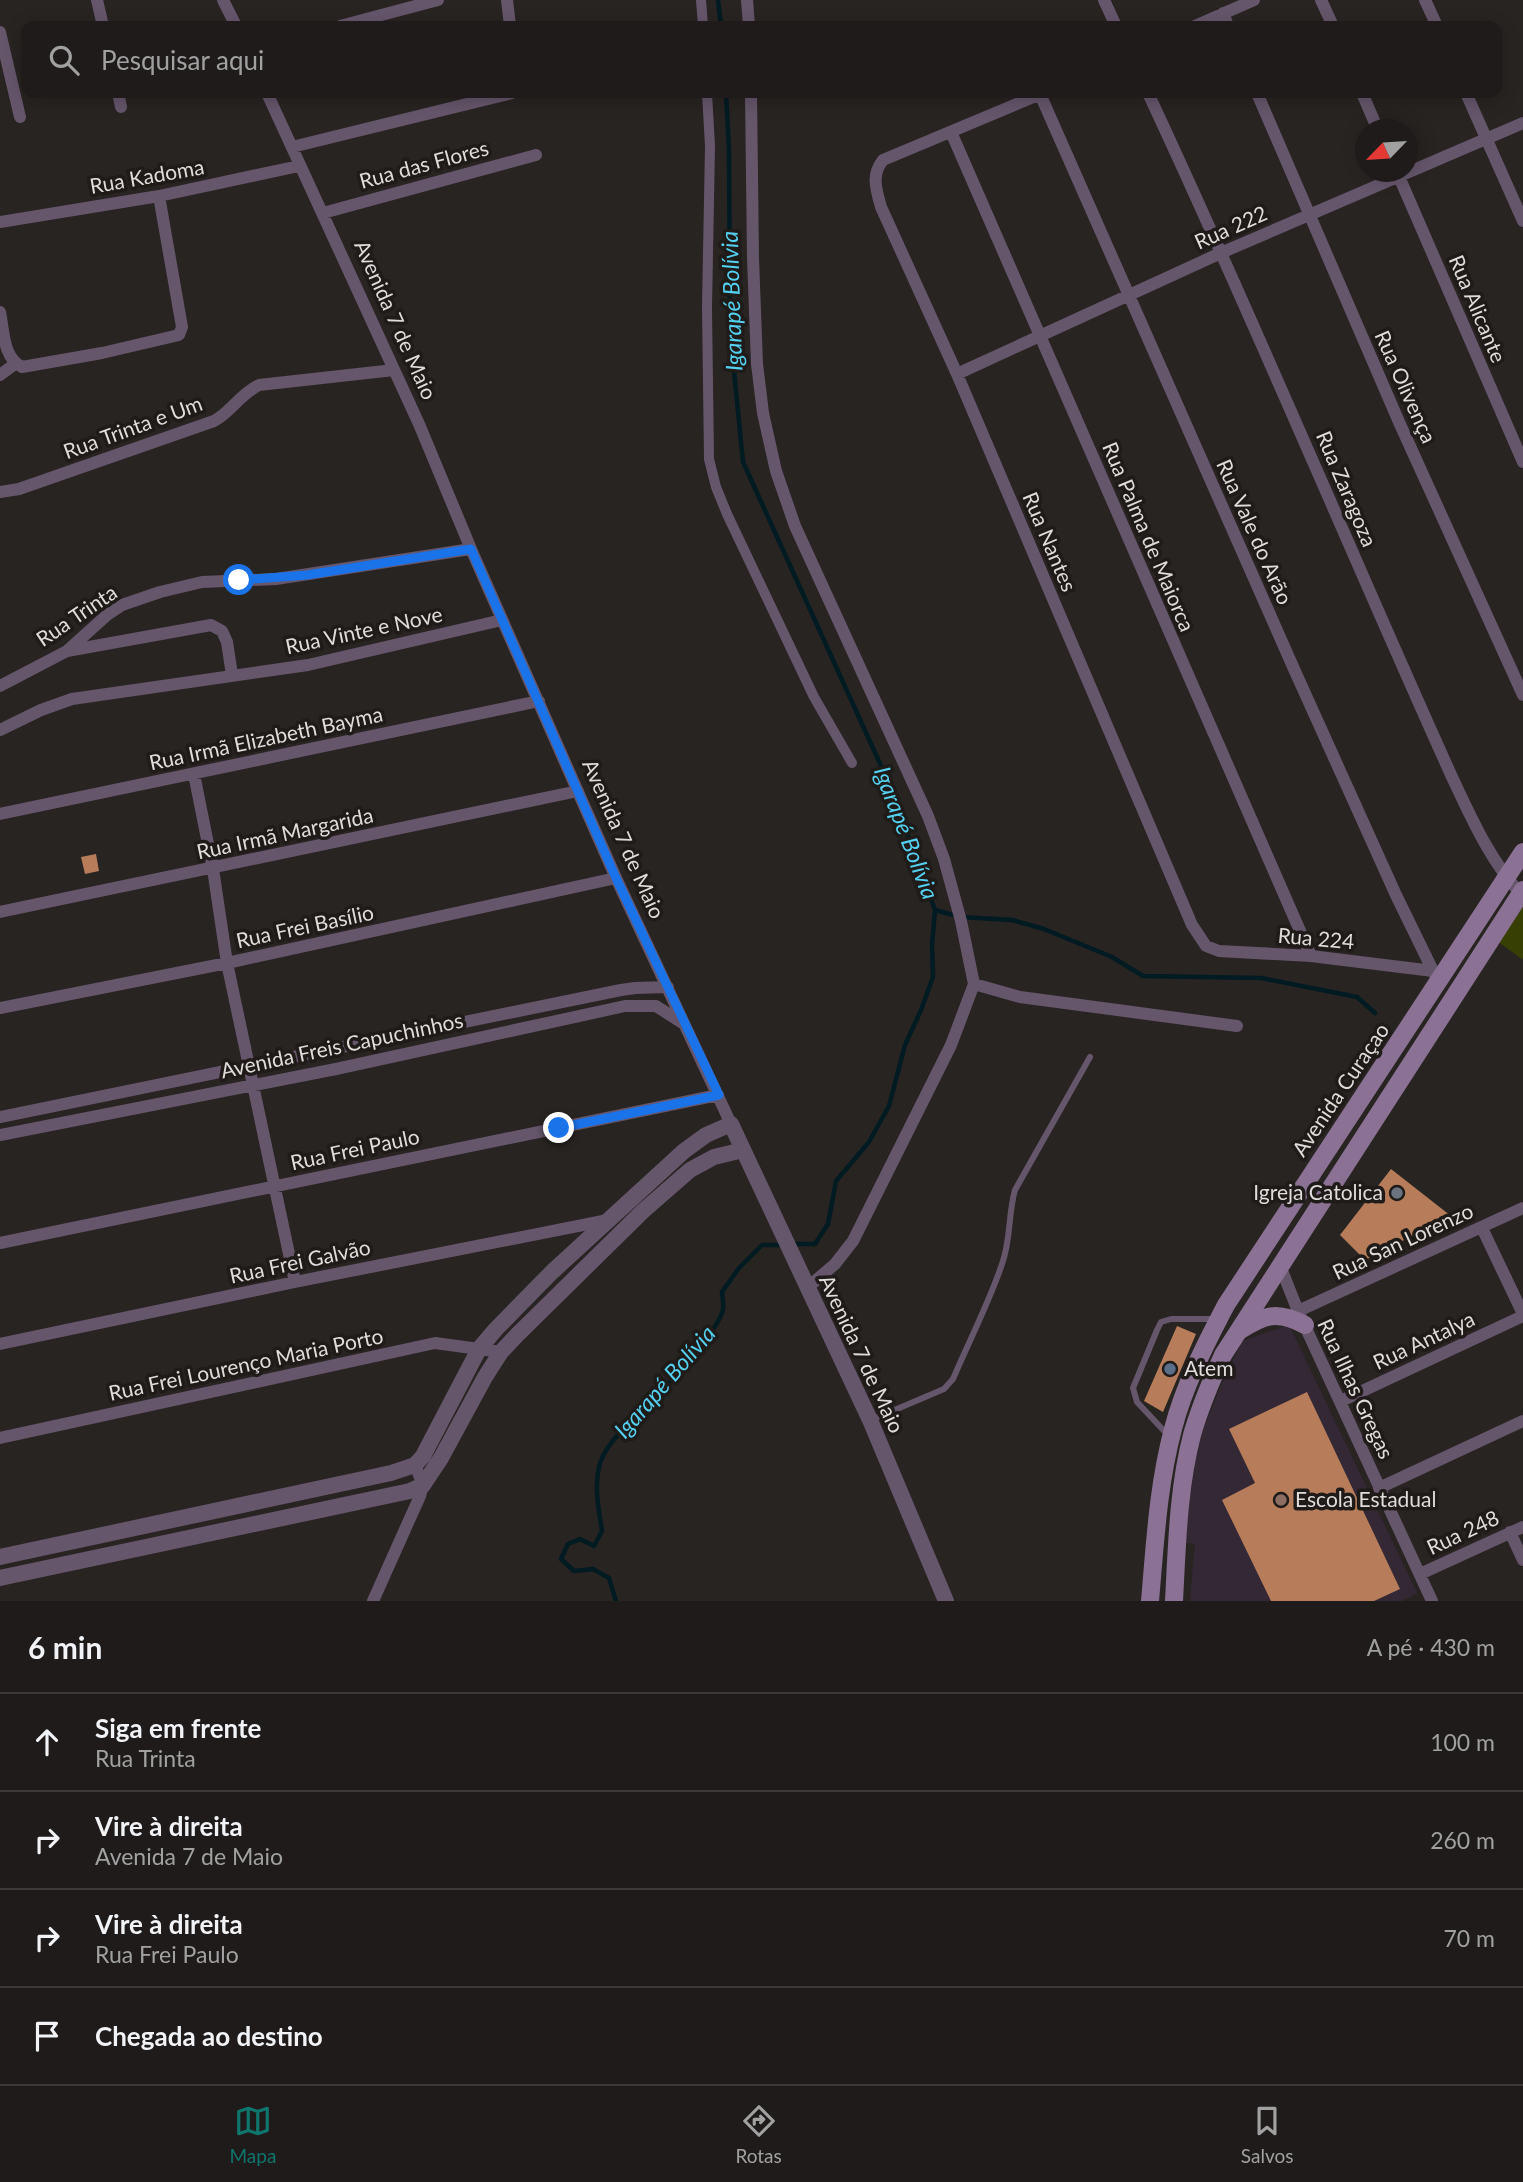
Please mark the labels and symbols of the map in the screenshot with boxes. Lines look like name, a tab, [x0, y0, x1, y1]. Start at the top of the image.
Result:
north arrow	[1355, 119, 1418, 182]
street label: Rua das Flores	[356, 134, 491, 193]
street label: Rua Kadoma	[87, 153, 206, 198]
street label: Rua 222	[1190, 200, 1271, 254]
water label: Igarapé Bolívia	[715, 231, 747, 371]
street label: Avenida 7 de Maio	[350, 236, 443, 403]
street label: Rua Alicante	[1445, 251, 1512, 366]
street label: Rua Olivença	[1370, 326, 1442, 447]
street label: Rua Trinta e Um	[60, 390, 205, 463]
street label: Rua Zaragoza	[1312, 427, 1383, 550]
street label: Rua Palma de Maiorca	[1098, 438, 1201, 635]
street label: Rua Vale do Arão	[1212, 455, 1299, 608]
street label: Rua Nantes	[1018, 488, 1083, 595]
route start	[223, 564, 254, 595]
street label: Rua Trinta	[31, 579, 121, 651]
street label: Rua Vinte e Nove	[283, 601, 444, 658]
street label: Rua Irmã Elizabeth Bayma	[147, 701, 385, 775]
street label: Avenida 7 de Maio	[578, 755, 671, 922]
water label: Igarapé Bolívia	[869, 762, 945, 903]
street label: Rua Irmã Margarida	[194, 802, 375, 863]
street label: Rua Frei Basílio	[234, 899, 376, 952]
street label: Rua 224	[1277, 922, 1355, 953]
street label: Avenida Freis Capuchinhos	[218, 1007, 465, 1082]
street label: Avenida Curaçao	[1286, 1018, 1394, 1160]
route end	[543, 1112, 574, 1143]
street label: Rua Frei Paulo	[288, 1123, 422, 1174]
place label: Igreja Catolica	[1253, 1179, 1383, 1204]
marker: Igreja Catolica	[1389, 1185, 1405, 1201]
street label: Rua San Lorenzo	[1328, 1197, 1477, 1284]
street label: Rua Frei Galvão	[227, 1233, 373, 1288]
street label: Avenida 7 de Maio	[815, 1270, 910, 1437]
street label: Rua Antalya	[1369, 1305, 1478, 1374]
street label: Rua Ilhas Gregas	[1313, 1314, 1400, 1462]
water label: Igarapé Bolívia	[608, 1319, 721, 1443]
street label: Rua Frei Lourenço Maria Porto	[106, 1322, 385, 1405]
place label: Atem	[1184, 1355, 1233, 1380]
marker: Atem	[1162, 1361, 1178, 1377]
place label: Escola Estadual	[1295, 1486, 1436, 1511]
marker: Escola Estadual	[1273, 1492, 1289, 1508]
street label: Rua 248	[1422, 1504, 1502, 1559]

